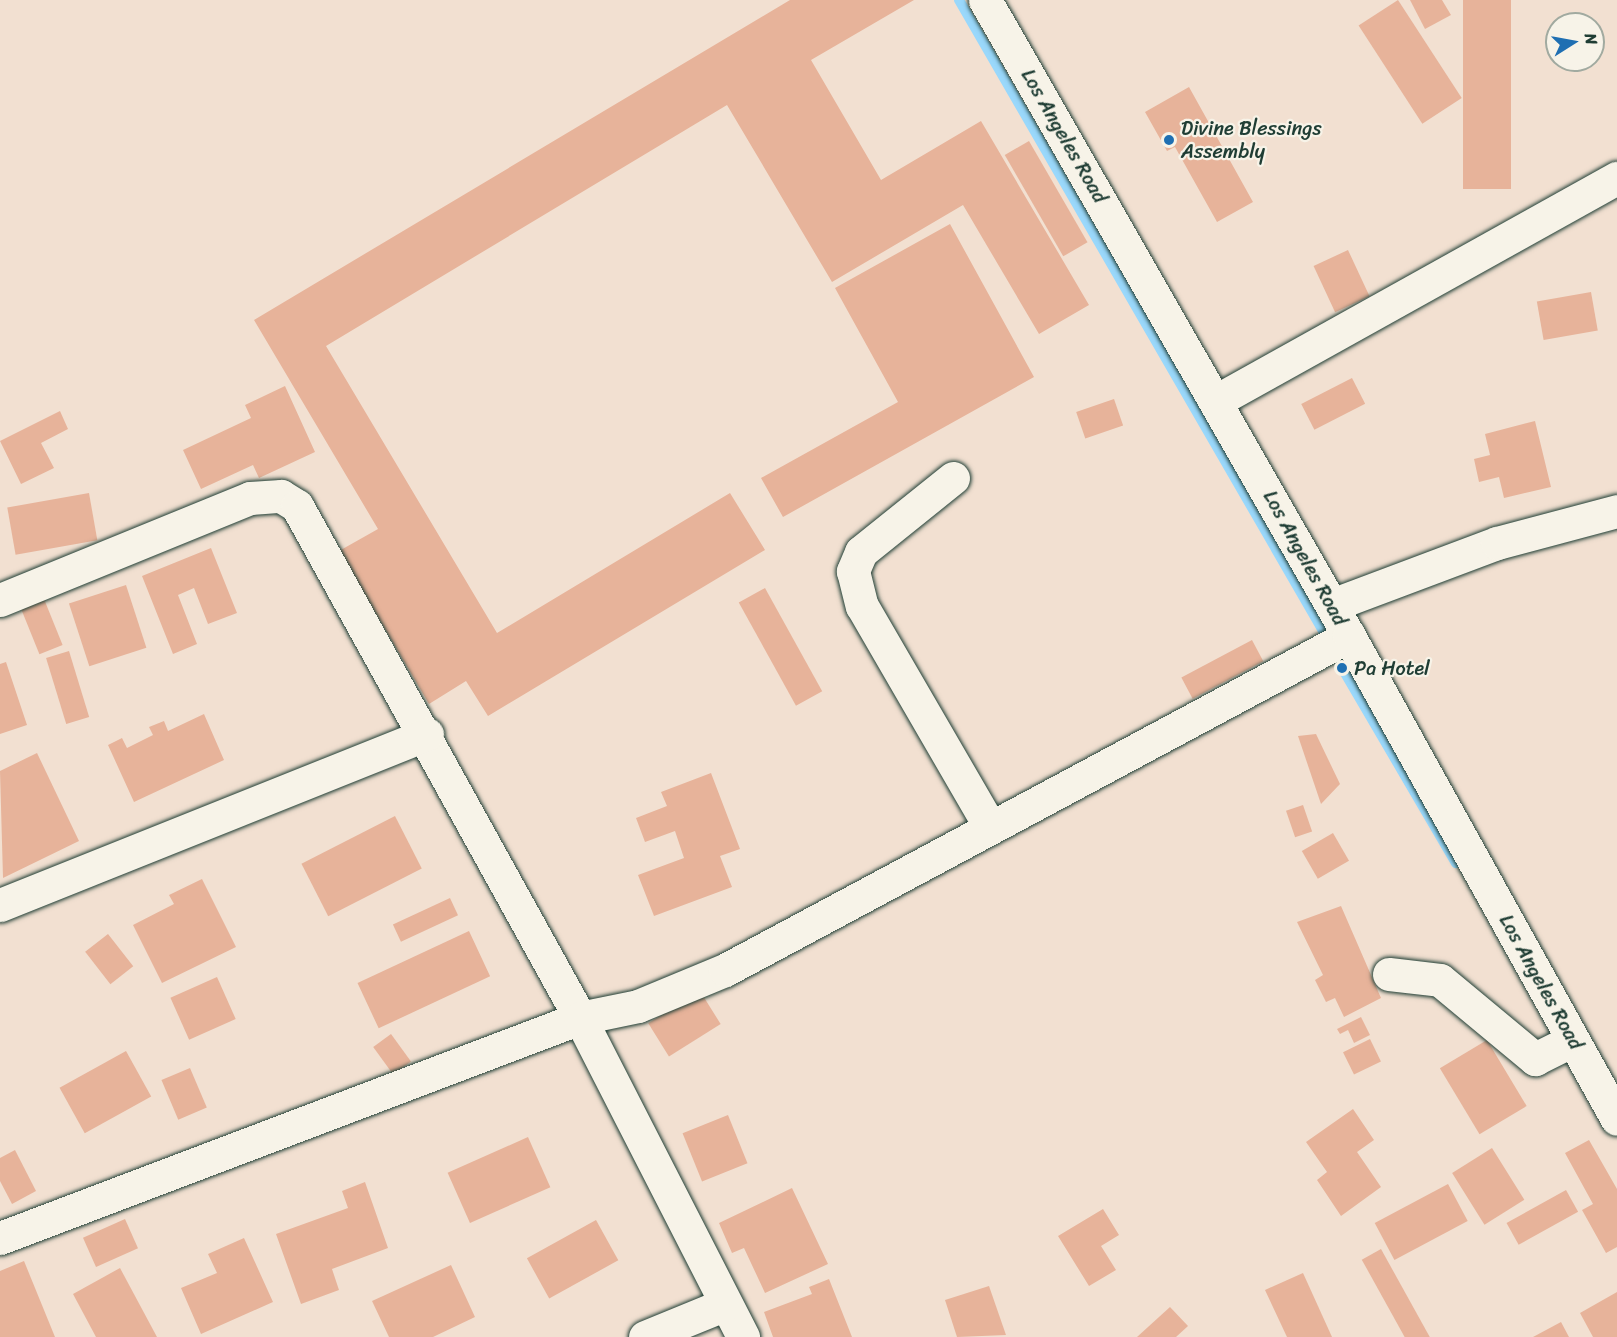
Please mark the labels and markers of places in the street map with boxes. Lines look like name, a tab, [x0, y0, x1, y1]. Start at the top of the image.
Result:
place label: Divine Blessings Assembly	[1181, 116, 1320, 163]
marker: Divine Blessings Assembly	[1162, 133, 1176, 147]
place label: Pa Hotel	[1354, 656, 1430, 680]
marker: Pa Hotel	[1335, 661, 1349, 675]

